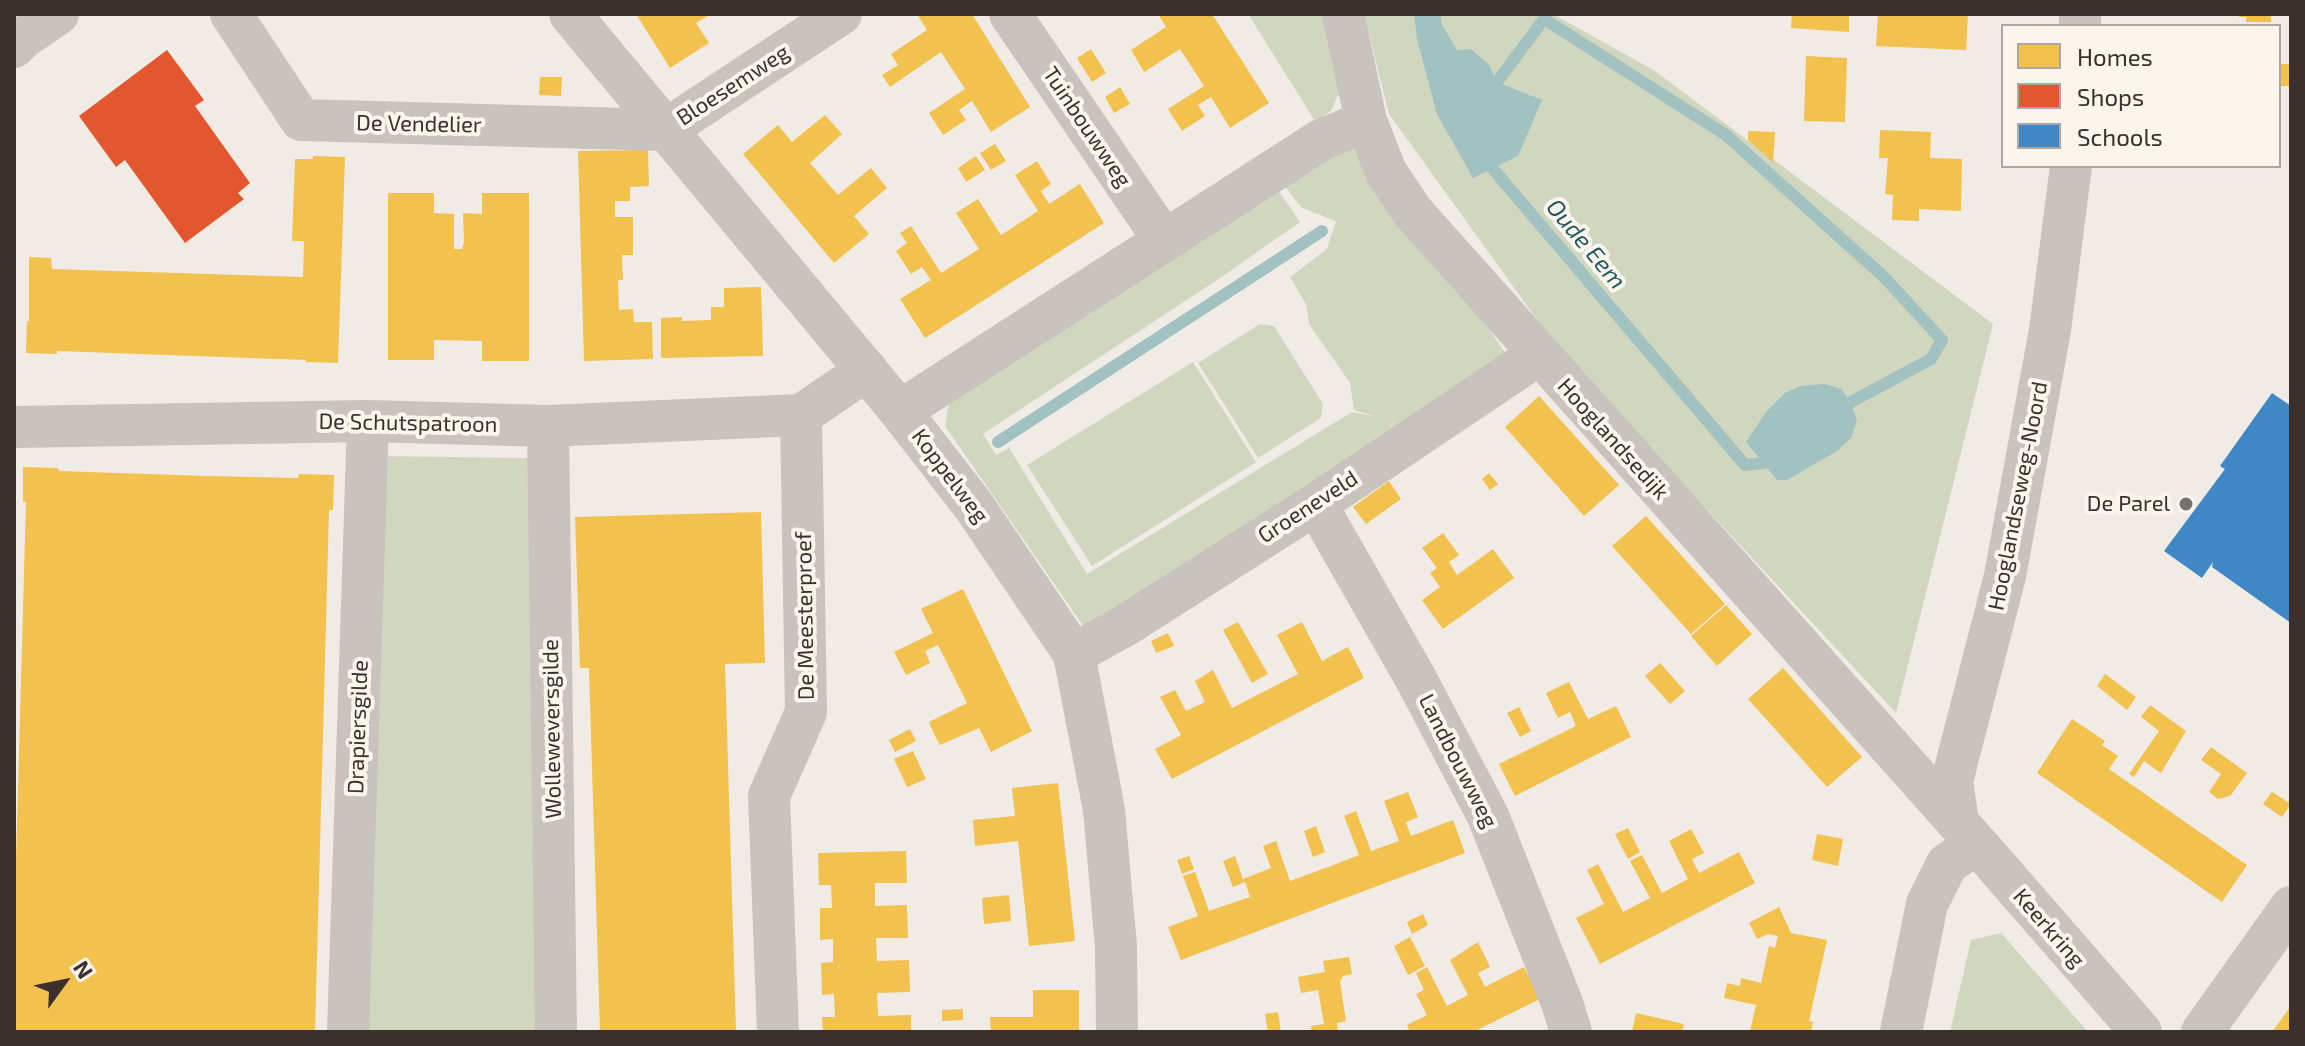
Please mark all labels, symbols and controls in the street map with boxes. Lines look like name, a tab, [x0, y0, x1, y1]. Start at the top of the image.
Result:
legend	[2001, 24, 2281, 168]
street label: Bloesemweg	[672, 39, 794, 131]
text: Homes	[2077, 42, 2153, 71]
street label: Tuinbouwweg	[1037, 62, 1137, 192]
text: Shops	[2077, 82, 2144, 111]
street label: De Vendelier	[356, 110, 482, 138]
text: Schools	[2077, 122, 2163, 151]
water label: Oude Eem	[1540, 193, 1632, 295]
street label: Hooglandsedijk	[1552, 373, 1674, 505]
street label: Hooglandseweg-Noord	[1983, 379, 2053, 613]
street label: De Schutspatroon	[318, 408, 498, 438]
street label: Koppelweg	[906, 424, 994, 528]
street label: Groeneveld	[1253, 465, 1363, 549]
place label: De Parel	[2087, 491, 2170, 517]
marker: De Parel	[2177, 495, 2195, 513]
street label: De Meesterproef	[790, 532, 820, 700]
street label: Wolleweversgilde	[537, 639, 567, 819]
street label: Drapiersgilde	[342, 659, 374, 795]
street label: Landbouwweg	[1413, 690, 1503, 832]
street label: Keerkring	[2008, 883, 2090, 973]
north arrow	[24, 942, 104, 1022]
text: N	[69, 955, 99, 983]

